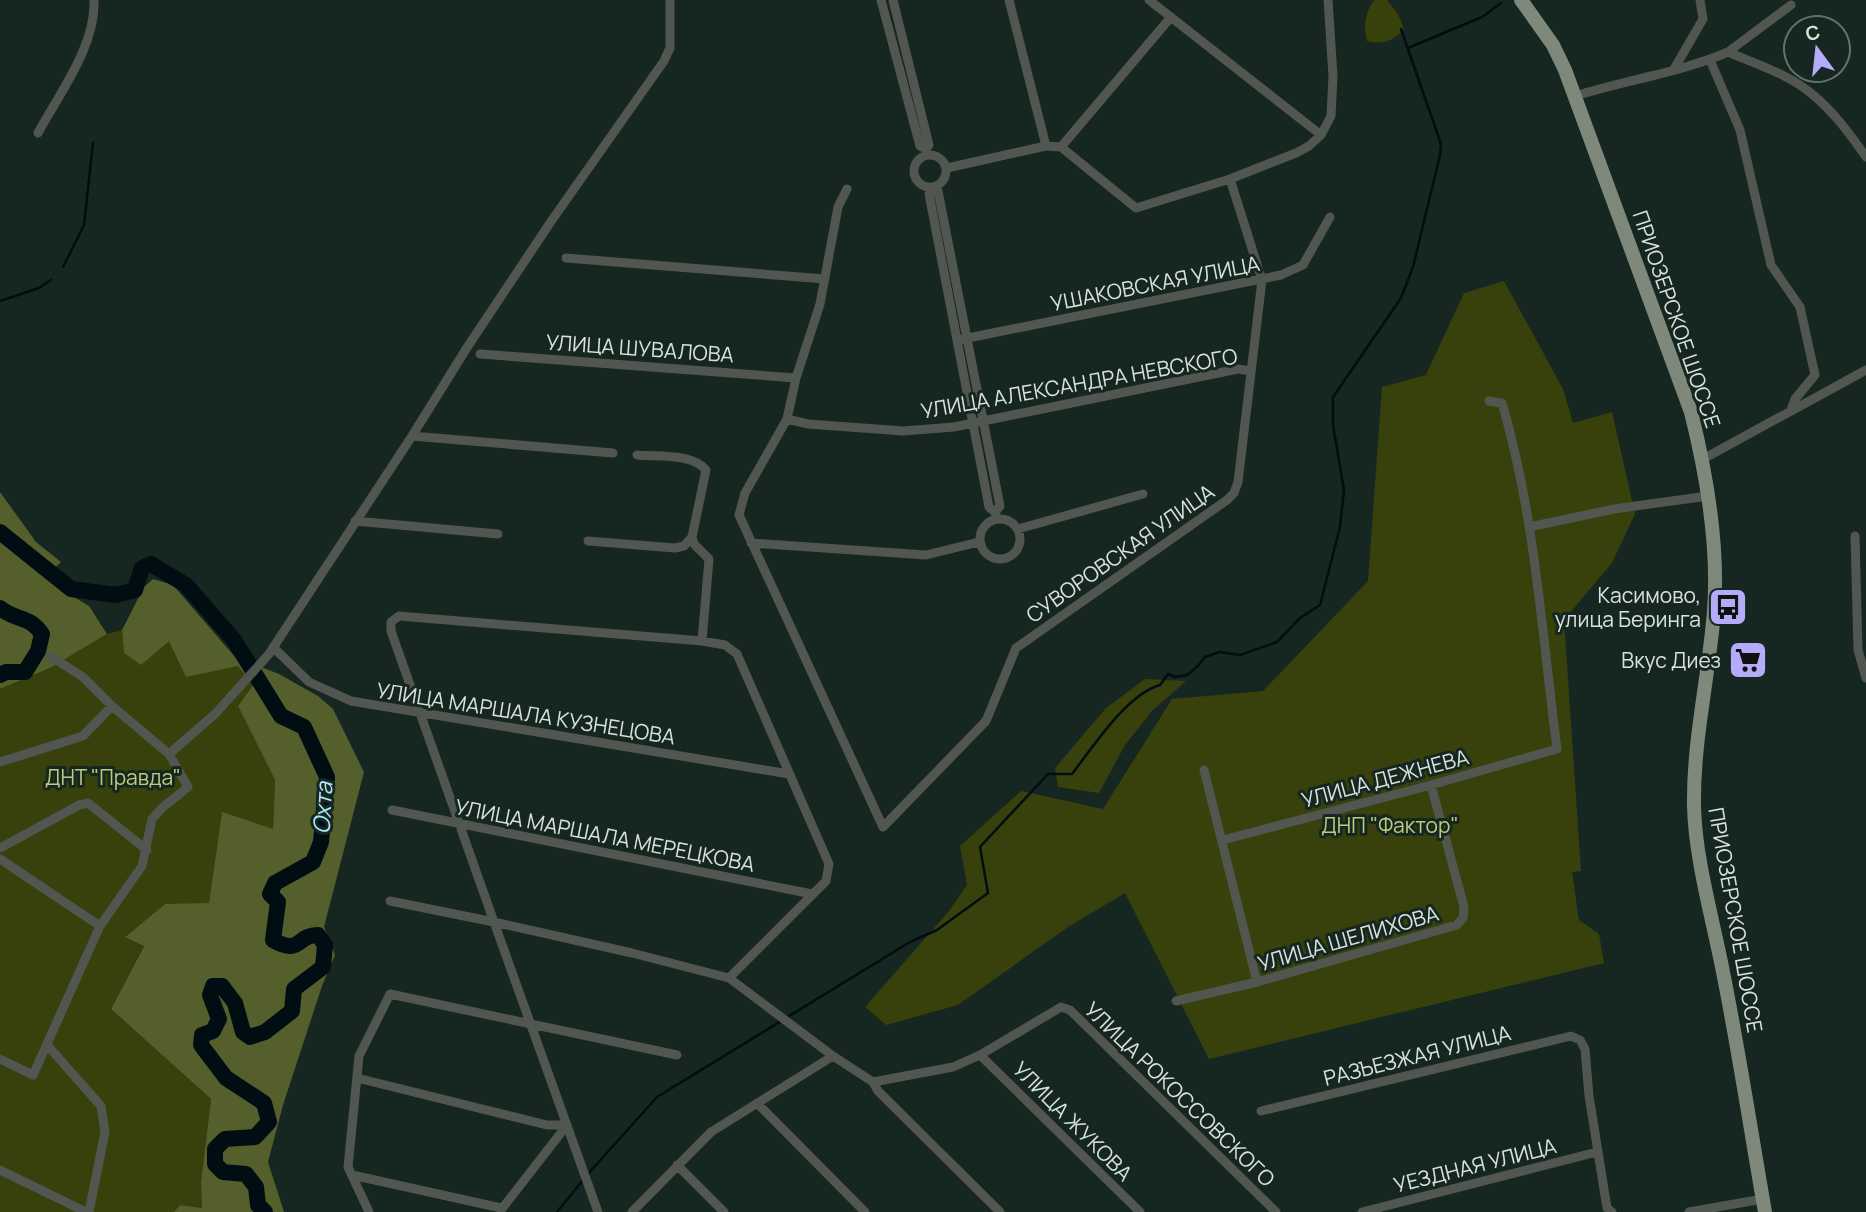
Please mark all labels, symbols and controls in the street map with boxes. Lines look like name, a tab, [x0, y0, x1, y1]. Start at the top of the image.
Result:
north arrow	[1782, 14, 1852, 84]
text: С	[1802, 18, 1823, 47]
street label: ПРИОЗЕРСКОЕ ШОССЕ	[1627, 206, 1727, 432]
street label: УШАКОВСКАЯ УЛИЦА	[1048, 249, 1262, 317]
street label: УЛИЦА ШУВАЛОВА	[545, 327, 735, 369]
street label: УЛИЦА АЛЕКСАНДРА НЕВСКОГО	[919, 341, 1239, 425]
street label: СУВОРОВСКАЯ УЛИЦА	[1020, 477, 1220, 629]
place label: Касимово, улица Беринга	[1555, 581, 1701, 633]
bus stop icon: Касимово, улица Беринга	[1707, 586, 1749, 628]
supermarket icon: Вкус Диез	[1727, 639, 1769, 681]
place label: Вкус Диез	[1621, 646, 1721, 674]
street label: УЛИЦА МАРШАЛА КУЗНЕЦОВА	[375, 676, 677, 750]
street label: УЛИЦА ДЕЖНЕВА	[1298, 742, 1472, 814]
park label: ДНТ "Правда"	[45, 763, 181, 791]
water label: Охта	[305, 780, 339, 835]
street label: УЛИЦА МАРШАЛА МЕРЕЦКОВА	[453, 792, 757, 878]
street label: ПРИОЗЕРСКОЕ ШОССЕ	[1702, 805, 1770, 1035]
park label: ДНП "Фактор"	[1321, 811, 1459, 839]
street label: УЛИЦА ШЕЛИХОВА	[1254, 899, 1442, 977]
street label: УЛИЦА РОКОССОВСКОГО	[1079, 996, 1281, 1192]
street label: РАЗЪЕЗЖАЯ УЛИЦА	[1320, 1018, 1514, 1092]
street label: УЛИЦА ЖУКОВА	[1007, 1055, 1139, 1187]
street label: УЕЗДНАЯ УЛИЦА	[1391, 1131, 1559, 1199]

